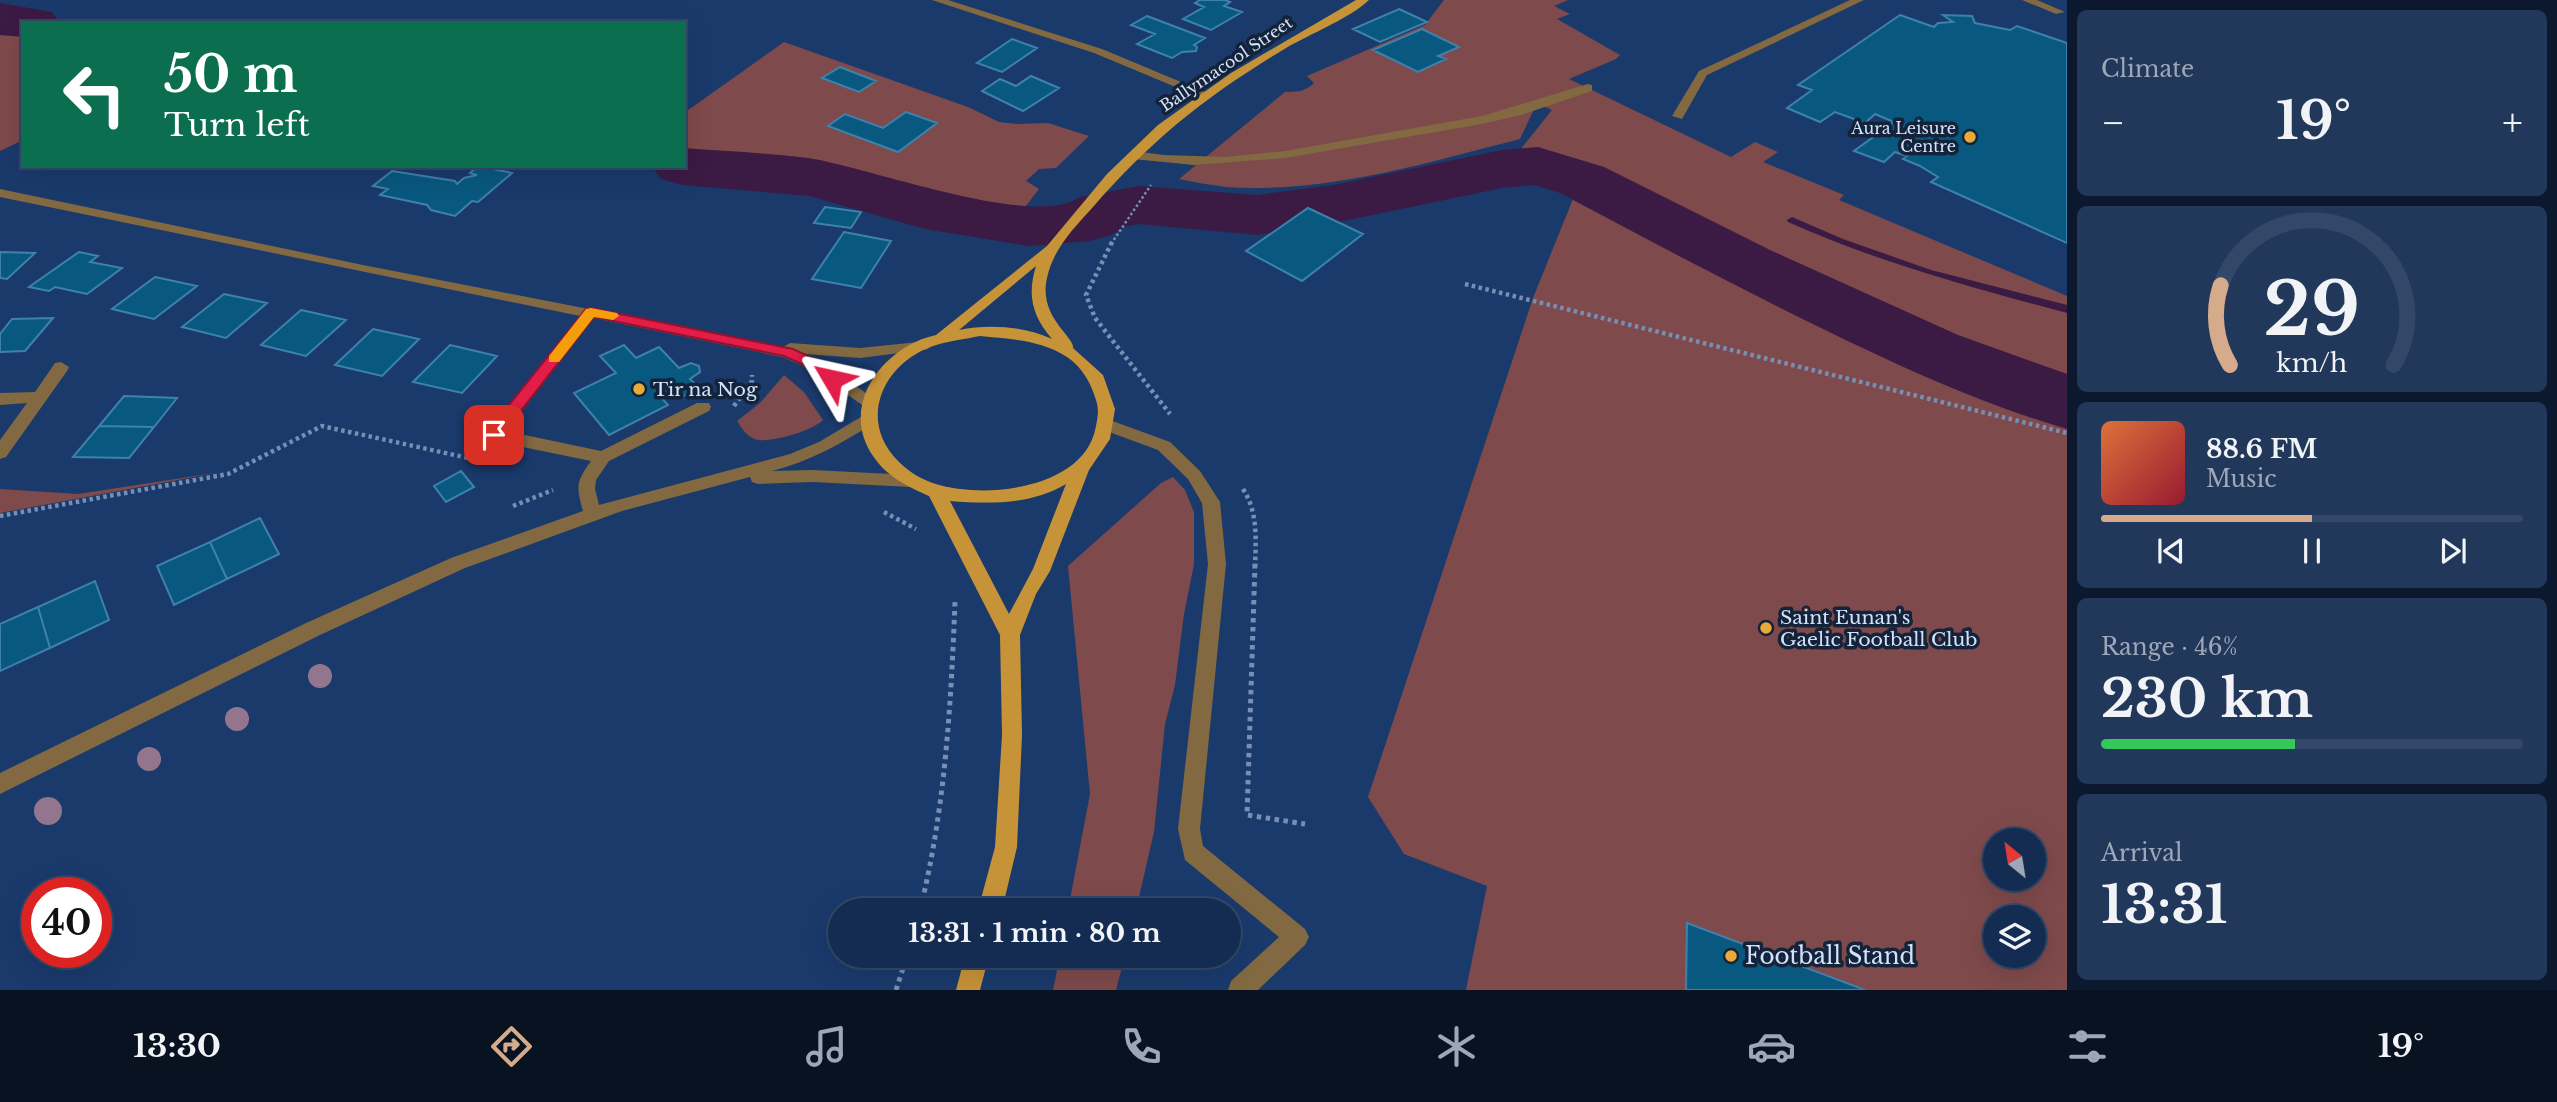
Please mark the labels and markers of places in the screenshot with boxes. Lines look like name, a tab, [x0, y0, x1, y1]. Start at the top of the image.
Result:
place label: Aura Leisure Centre	[1850, 118, 1956, 156]
marker: Aura Leisure Centre	[1962, 129, 1978, 145]
place label: Tir na Nog	[653, 378, 758, 401]
marker: Tir na Nog	[631, 381, 647, 397]
pin	[464, 405, 524, 465]
place label: Saint Eunan's Gaelic Football Club	[1780, 606, 1978, 651]
marker: Saint Eunan's Gaelic Football Club	[1758, 620, 1774, 636]
place label: Football Stand	[1745, 942, 1915, 970]
marker: Football Stand	[1723, 948, 1739, 964]

